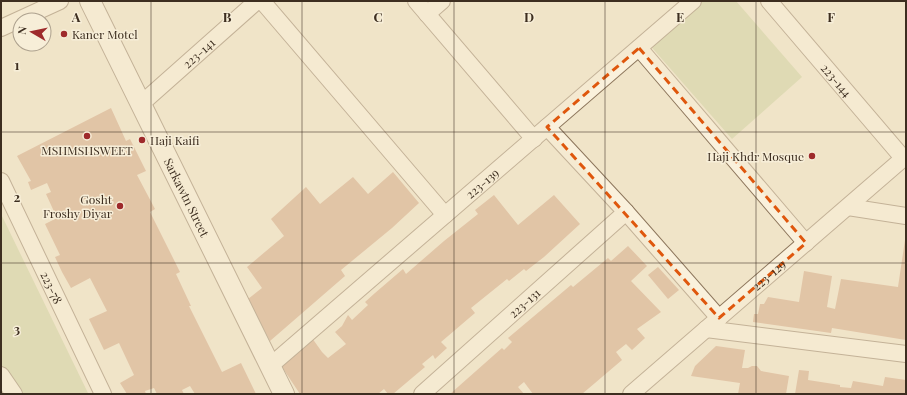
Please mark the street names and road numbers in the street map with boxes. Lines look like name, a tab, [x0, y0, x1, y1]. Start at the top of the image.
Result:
street label: 223-141	[179, 34, 218, 71]
street label: 223-144	[818, 60, 855, 100]
street label: Sarkawtn Street	[161, 155, 213, 240]
street label: 223-139	[462, 164, 502, 202]
street label: 223-129	[749, 256, 789, 294]
street label: 223-78	[37, 269, 67, 306]
street label: 223-131	[505, 284, 544, 321]

